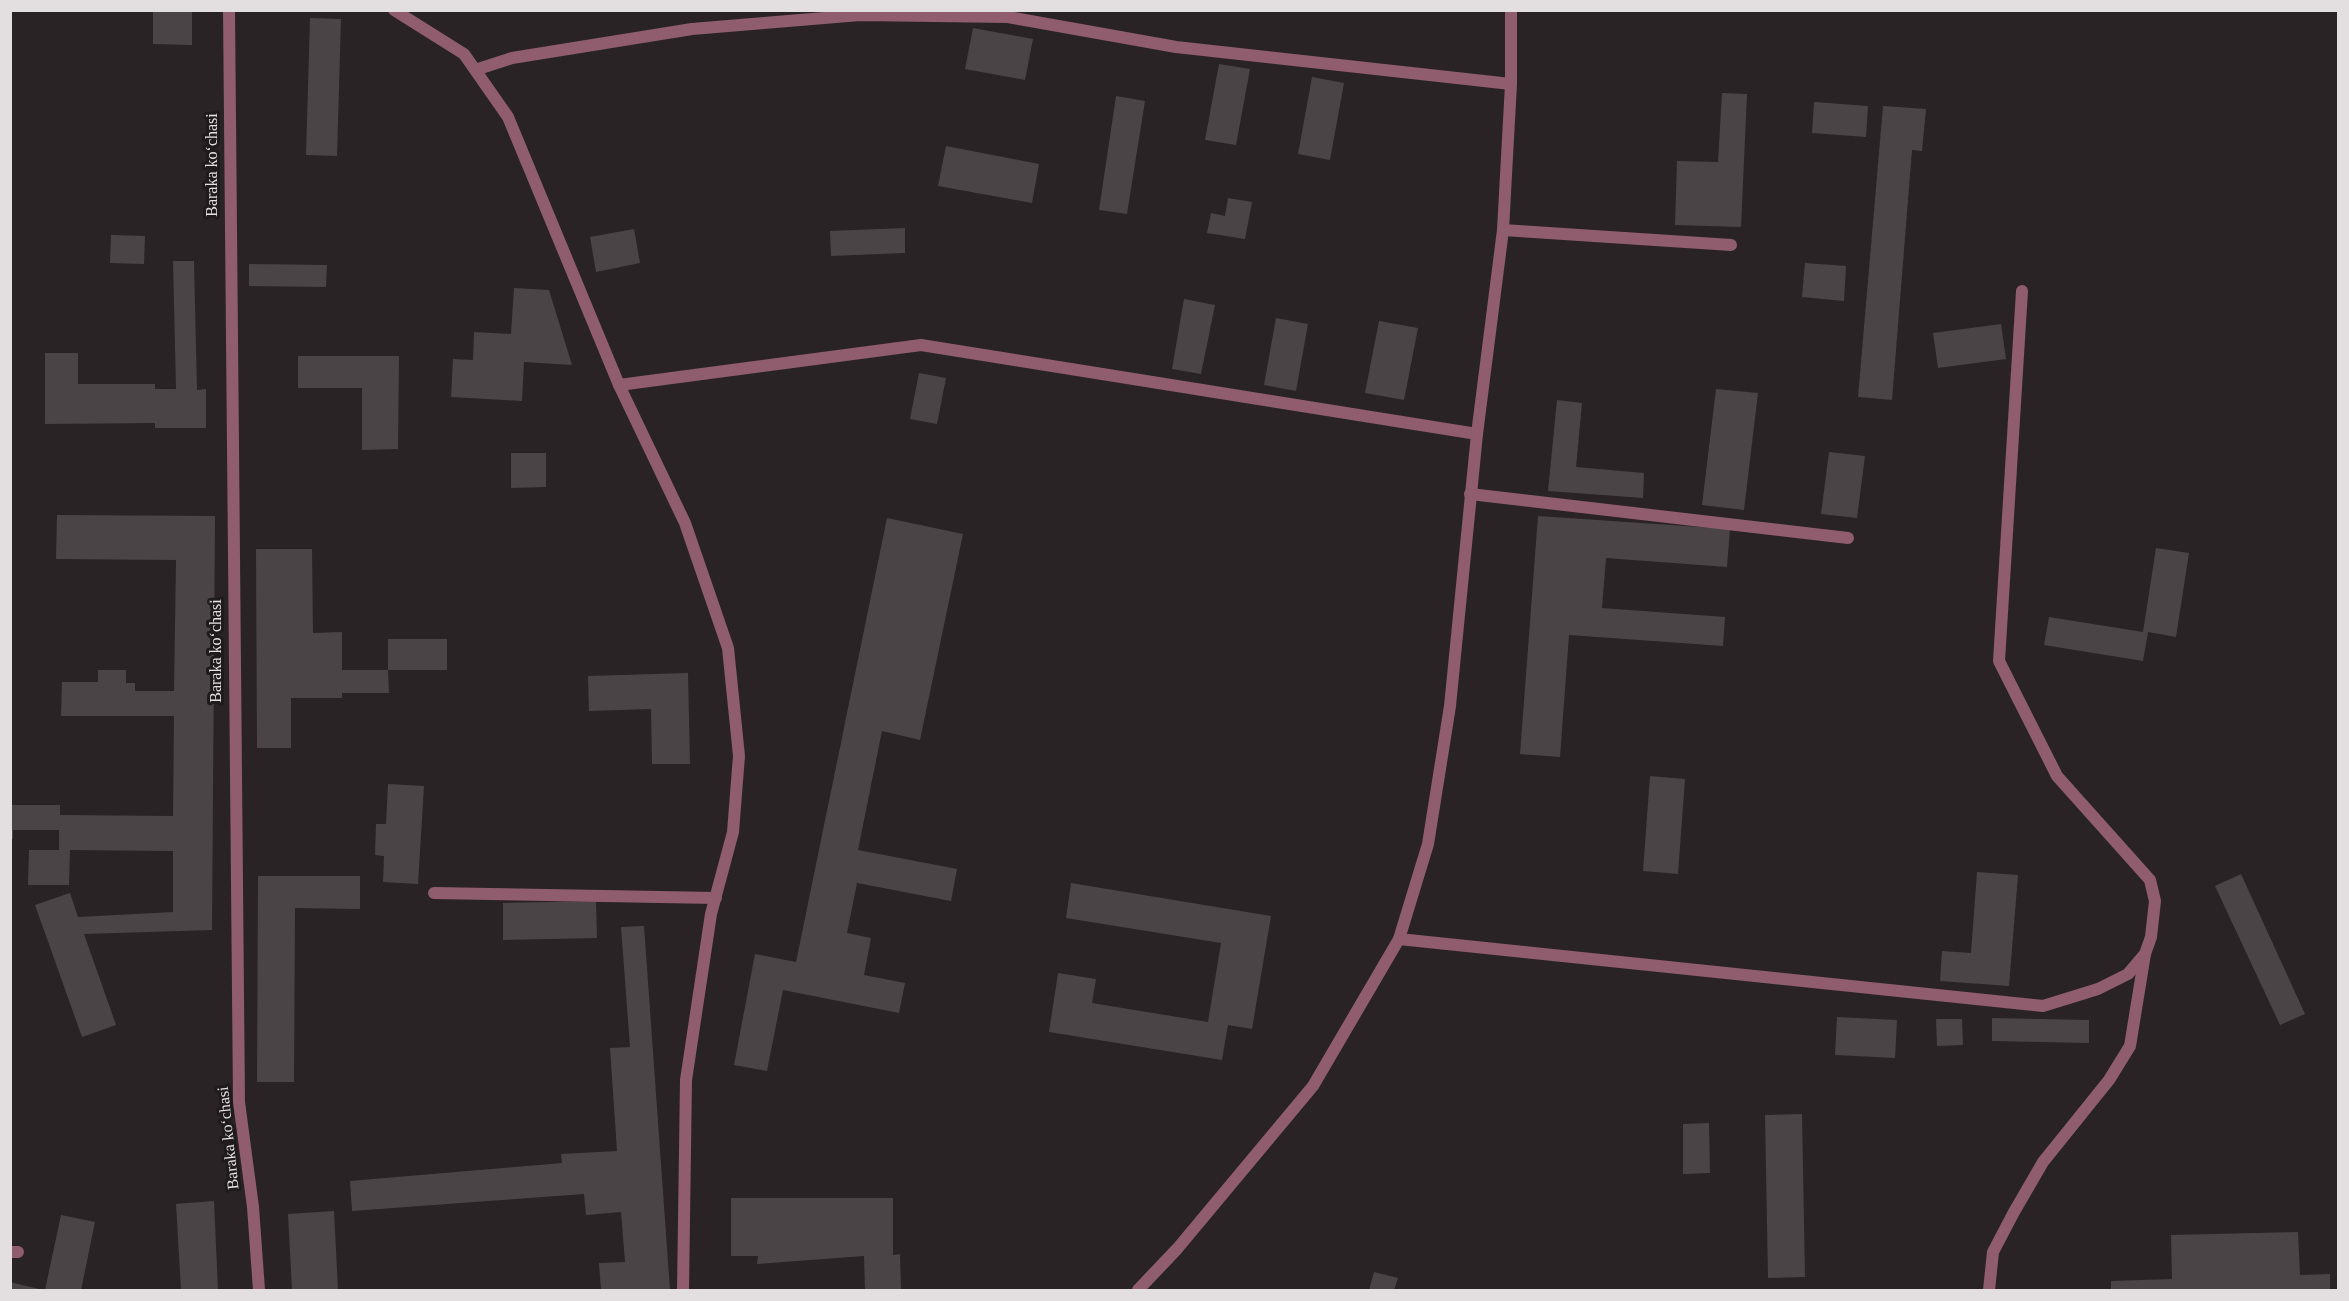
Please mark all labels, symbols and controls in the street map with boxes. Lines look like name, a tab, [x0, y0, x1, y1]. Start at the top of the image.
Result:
street label: Baraka koʻchasi	[203, 113, 223, 217]
street label: Baraka koʻchasi	[207, 599, 227, 703]
street label: Baraka koʻchasi	[214, 1086, 244, 1190]

